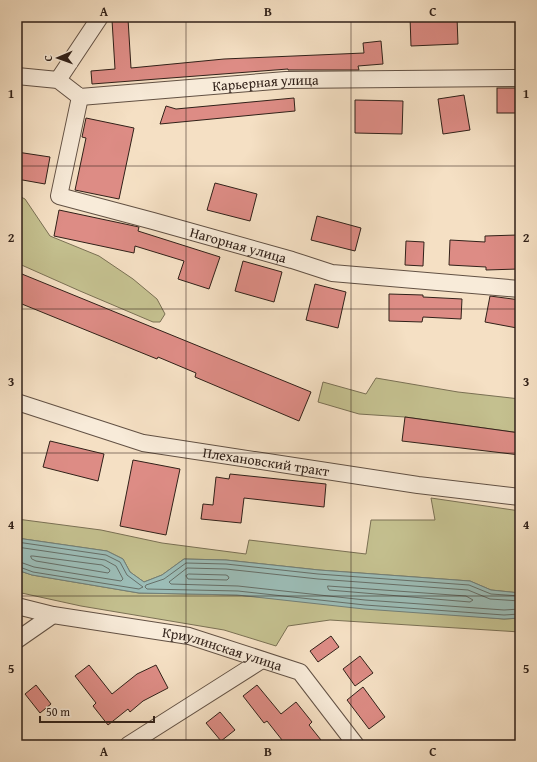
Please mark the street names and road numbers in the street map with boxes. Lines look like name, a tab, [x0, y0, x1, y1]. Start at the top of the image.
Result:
street label: Карьерная улица	[212, 70, 319, 96]
street label: Нагорная улица	[188, 222, 289, 268]
street label: Плехановский тракт	[201, 442, 331, 481]
street label: Криулинская улица	[161, 622, 285, 676]

